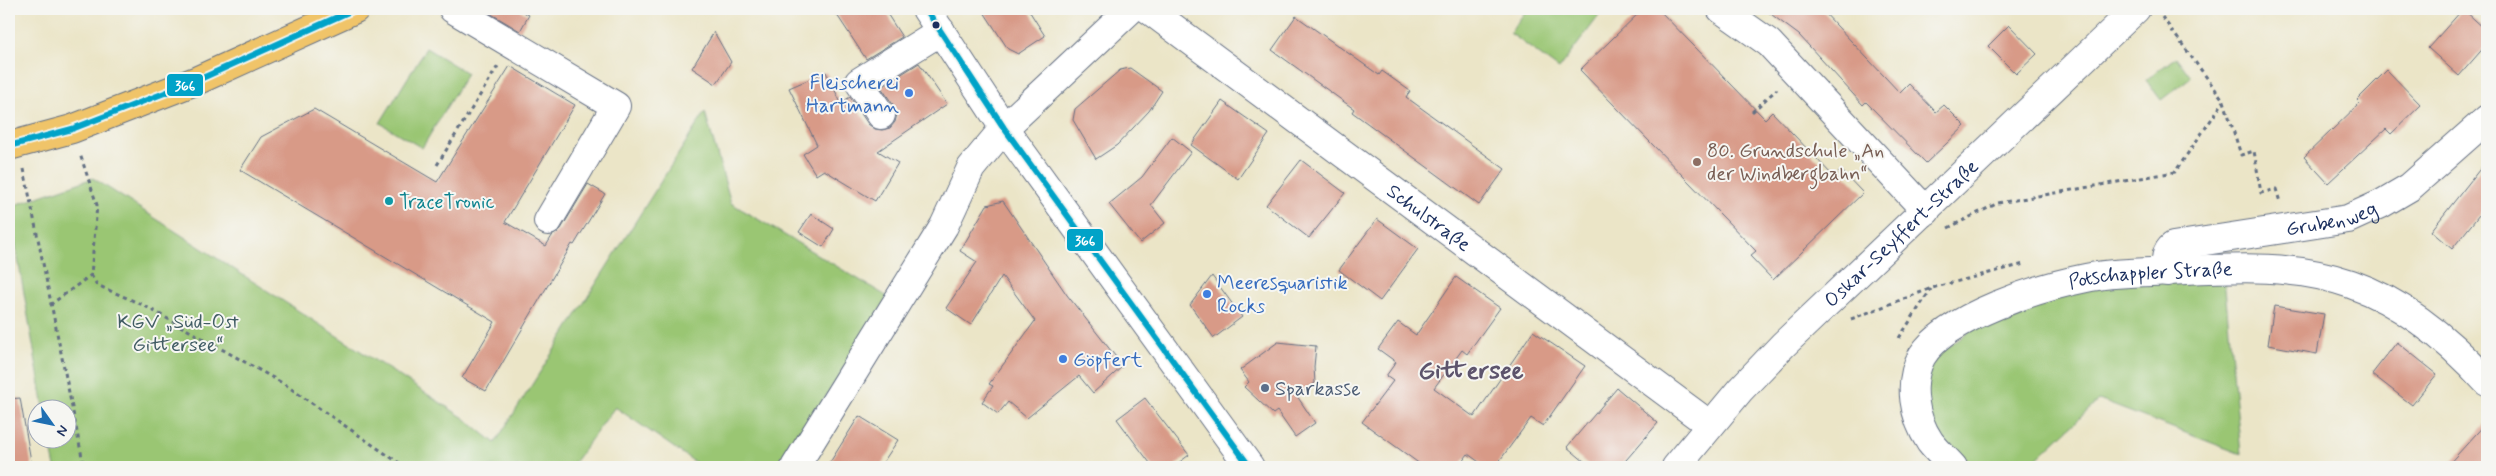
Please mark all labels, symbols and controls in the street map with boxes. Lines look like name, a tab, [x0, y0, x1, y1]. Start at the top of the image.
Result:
unlabelled marker	[931, 20, 941, 30]
place label: Fleischerei Hartmann	[806, 70, 899, 120]
line badge: 366	[166, 73, 204, 97]
text: 366	[175, 77, 196, 95]
marker: Fleischerei Hartmann	[903, 87, 915, 99]
place label: 80. Grundschule „An der Windbergbahn“	[1707, 138, 1884, 190]
street label: Oskar-Seyffert-Straße	[1819, 154, 1985, 314]
marker: 80. Grundschule „An der Windbergbahn“	[1691, 156, 1703, 168]
street label: Schulstraße	[1381, 178, 1476, 259]
place label: TraceTronic	[399, 189, 495, 216]
marker: TraceTronic	[383, 195, 395, 207]
street label: Grubenweg	[2284, 196, 2382, 243]
line badge: 366	[1066, 228, 1104, 252]
text: 366	[1075, 232, 1096, 250]
street label: Potschappler Straße	[2066, 256, 2233, 296]
place label: Meeresquaristik Rocks	[1217, 270, 1348, 320]
marker: Meeresquaristik Rocks	[1201, 288, 1213, 300]
park label: KGV „Süd-Ost Gittersee“	[117, 309, 239, 359]
place label: Göpfert	[1073, 347, 1142, 374]
marker: Göpfert	[1057, 353, 1069, 365]
district label: Gittersee	[1419, 355, 1524, 388]
place label: Sparkasse	[1275, 376, 1361, 403]
marker: Sparkasse	[1259, 382, 1271, 394]
north arrow	[28, 398, 78, 448]
text: N	[52, 422, 72, 439]

